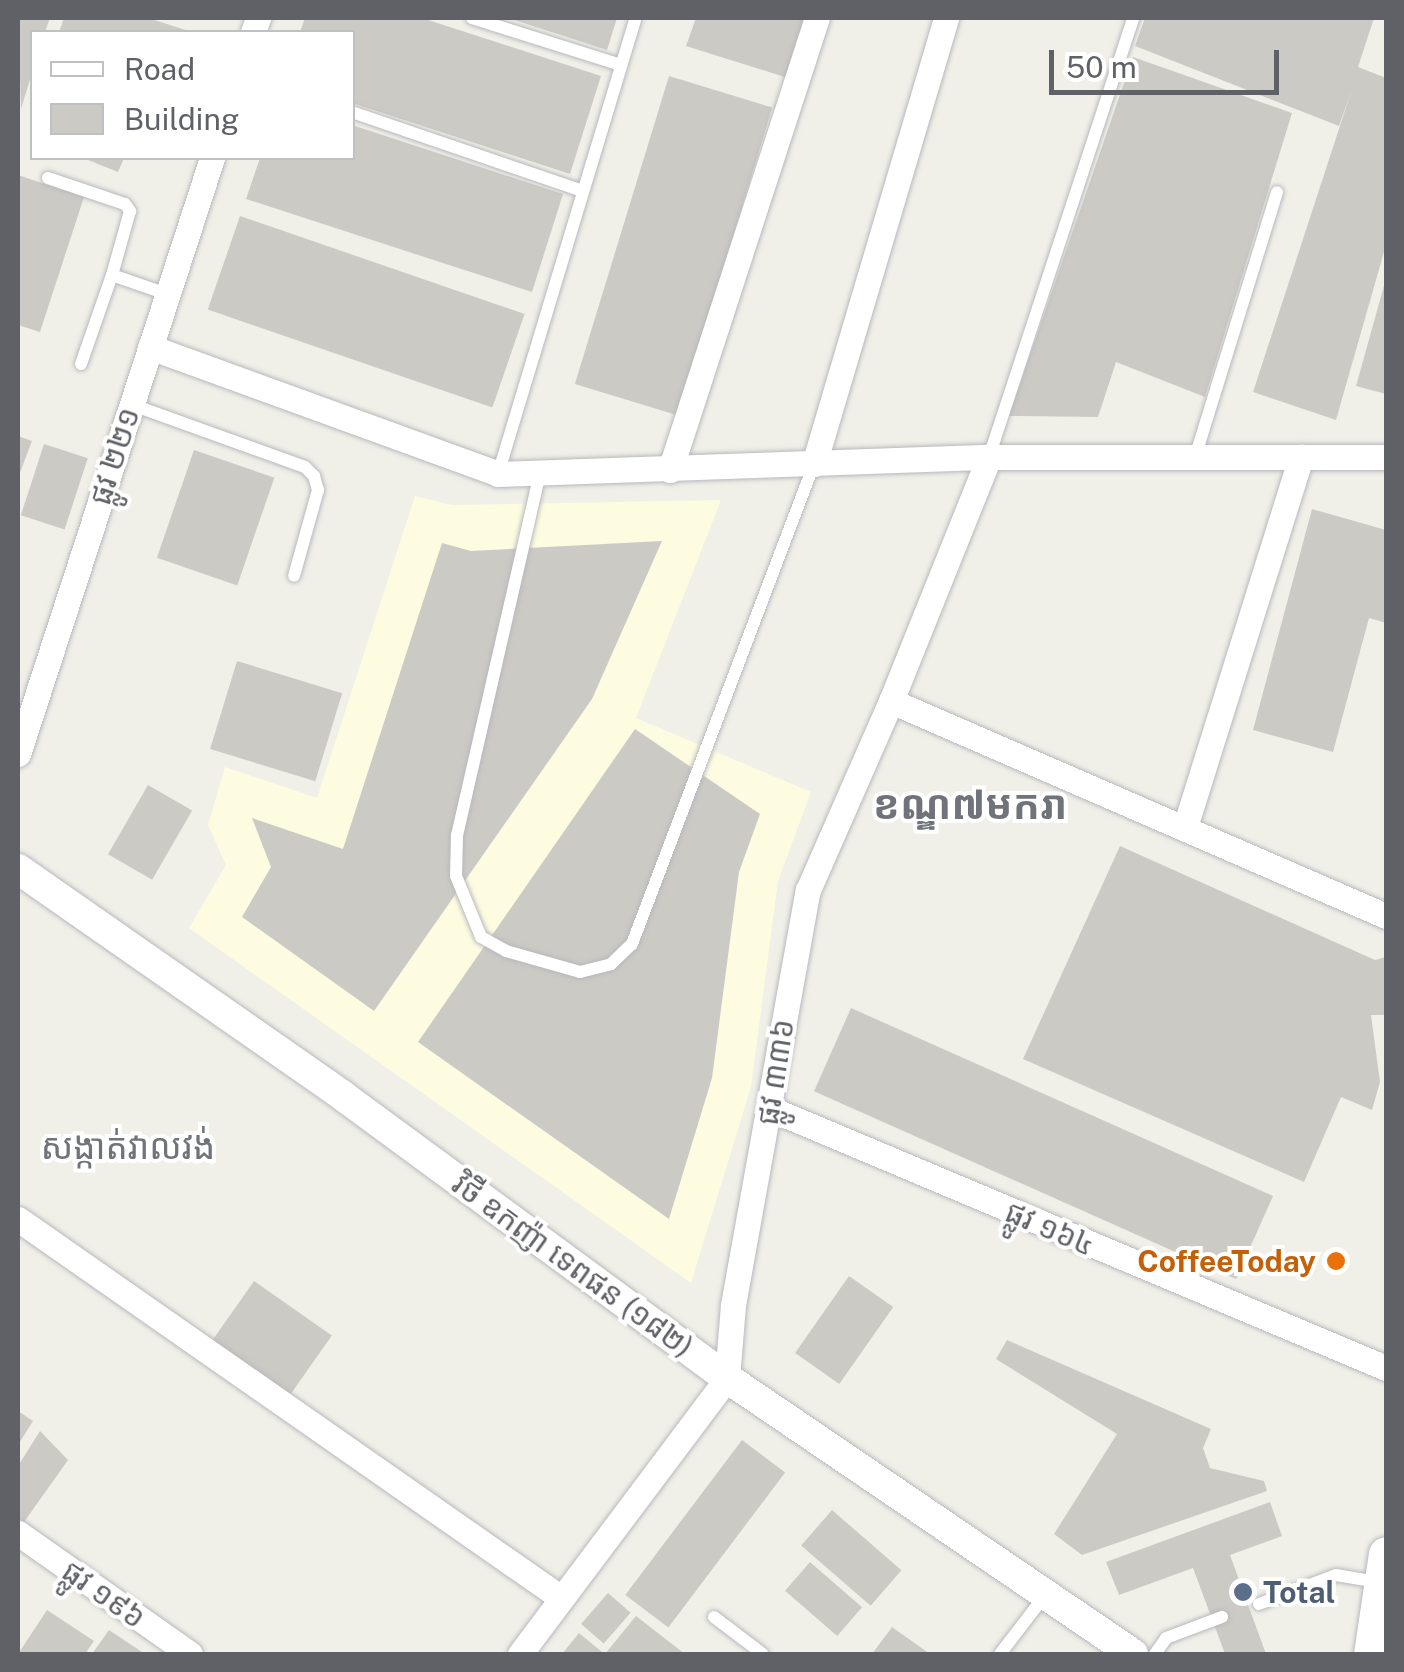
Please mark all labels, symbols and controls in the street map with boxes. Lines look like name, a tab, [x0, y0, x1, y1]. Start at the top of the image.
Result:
legend	[30, 30, 355, 160]
scale bar	[1054, 30, 1284, 92]
text: 50 m	[1066, 49, 1137, 85]
text: Road	[124, 51, 195, 87]
text: Building	[124, 101, 239, 137]
street label: ផ្លូវ ២២១	[81, 403, 147, 509]
district label: ខណ្ឌ៧មករា	[873, 781, 1067, 829]
street label: ផ្លូវ ៣៣៦	[749, 1016, 801, 1128]
district label: សង្កាត់វាលវង់	[41, 1126, 215, 1168]
street label: វិថី ឧកញ៉ា ទេពផន (១៨២)	[446, 1166, 700, 1364]
street label: ផ្លូវ ១៦៤	[1000, 1193, 1100, 1263]
place label: CoffeeToday	[1137, 1243, 1316, 1279]
marker: CoffeeToday	[1325, 1250, 1347, 1272]
street label: ផ្លូវ ១៩៦	[55, 1553, 153, 1635]
place label: Total	[1263, 1574, 1335, 1610]
marker: Total	[1232, 1581, 1254, 1603]

